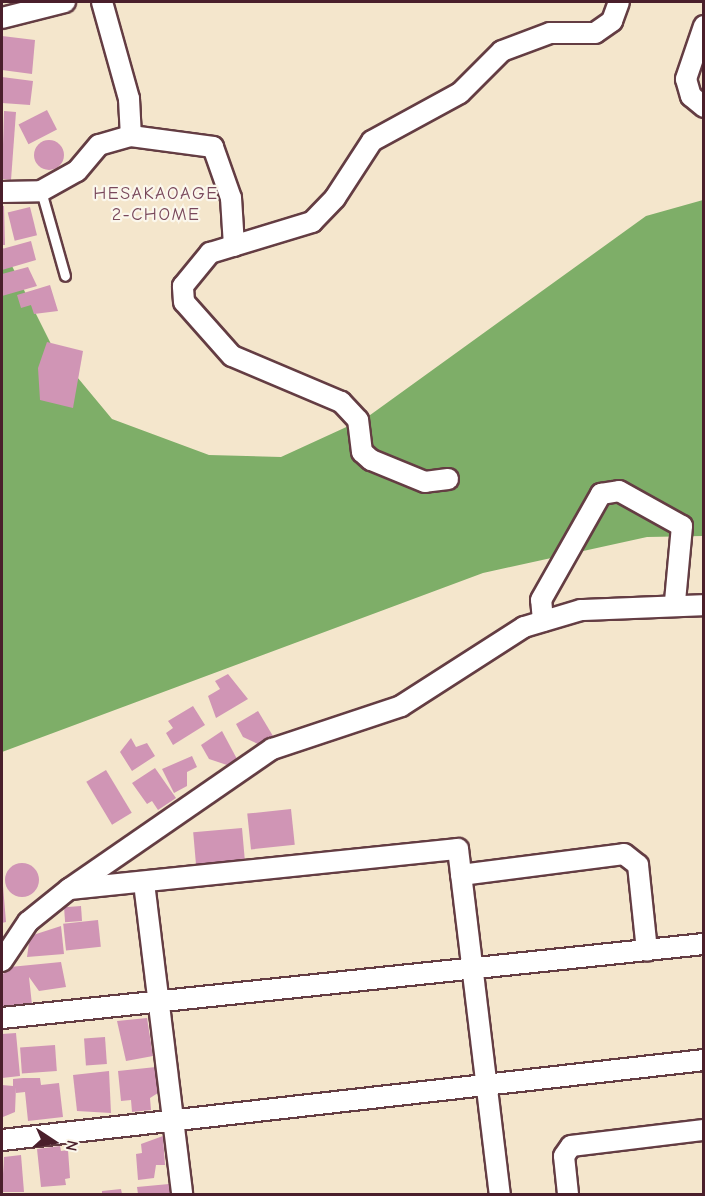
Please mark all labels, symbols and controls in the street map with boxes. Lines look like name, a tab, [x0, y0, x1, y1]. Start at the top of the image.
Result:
district label: HESAKAOAGE 2-CHOME	[93, 184, 219, 226]
north arrow	[24, 1112, 84, 1172]
text: N	[62, 1139, 81, 1153]

